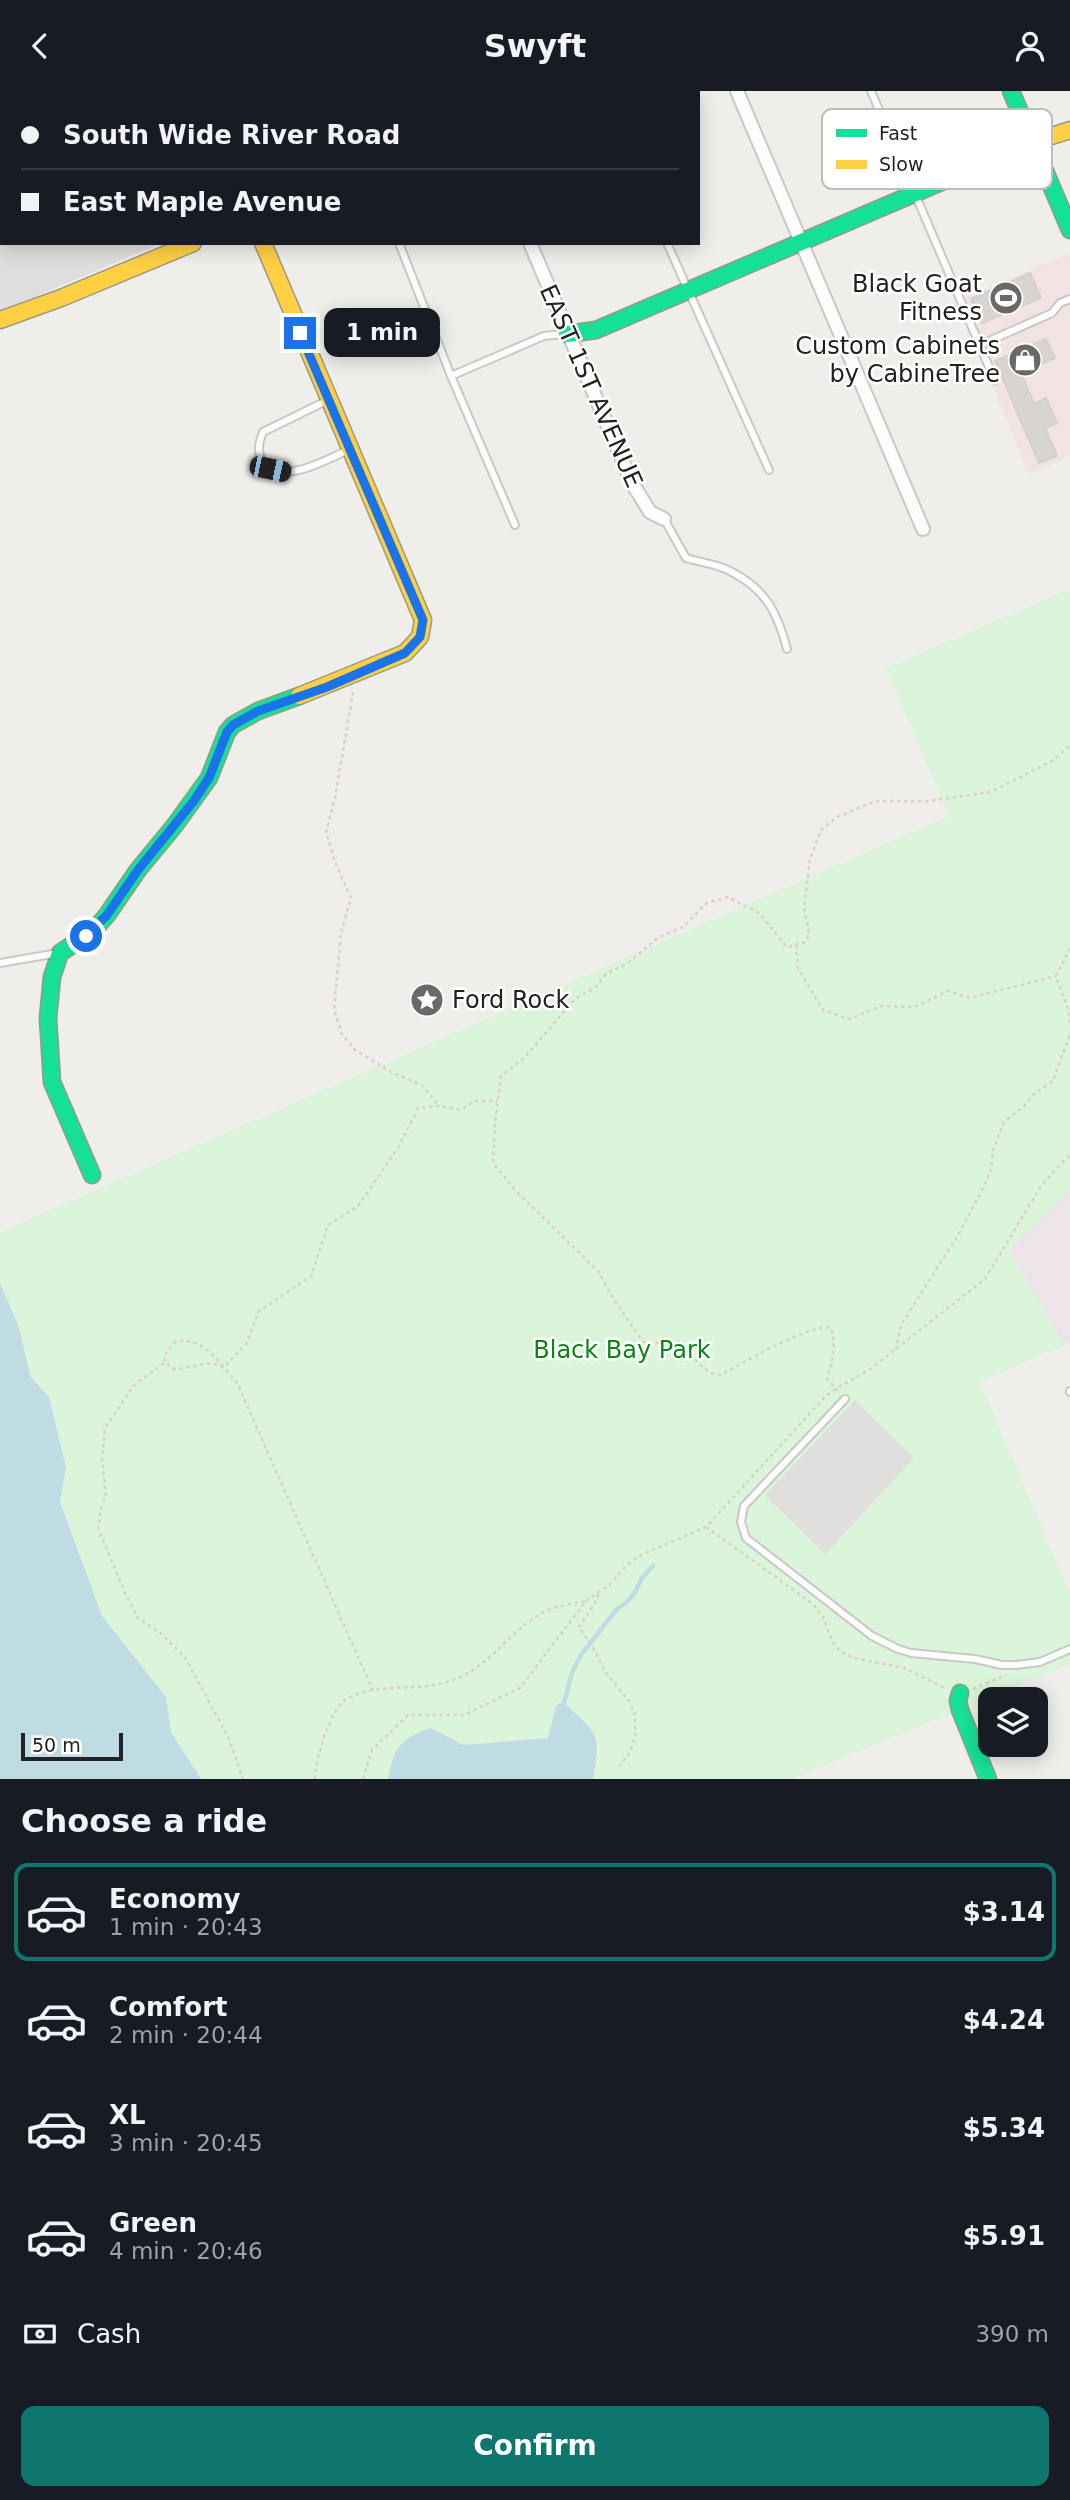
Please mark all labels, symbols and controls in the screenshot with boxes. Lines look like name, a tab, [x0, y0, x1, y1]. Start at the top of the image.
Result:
icon: back	[21, 27, 59, 65]
text: Swyft	[484, 27, 586, 65]
icon: person	[1011, 27, 1049, 65]
legend	[822, 109, 1052, 189]
text: South Wide River Road	[63, 120, 400, 150]
text: Fast	[879, 122, 917, 144]
text: Slow	[879, 153, 924, 175]
text: East Maple Avenue	[63, 187, 341, 217]
place label: Black Goat Fitness	[852, 270, 982, 326]
sports icon: Black Goat Fitness	[987, 279, 1025, 317]
street label: EAST 1ST AVENUE	[534, 280, 648, 492]
callout: 1 min	[324, 309, 440, 357]
route end	[284, 317, 316, 349]
text: 1 min	[346, 319, 418, 345]
place label: Custom Cabinets by CabineTree	[795, 332, 1000, 388]
shop icon: Custom Cabinets by CabineTree	[1006, 341, 1044, 379]
car	[248, 454, 293, 484]
route start	[70, 920, 102, 952]
place icon: Ford Rock	[408, 981, 446, 1019]
place label: Ford Rock	[452, 986, 569, 1014]
park label: Black Bay Park	[533, 1336, 711, 1364]
map controls	[978, 1687, 1048, 1757]
button: layers	[978, 1687, 1048, 1757]
scale bar	[21, 1730, 122, 1762]
text: 50 m	[32, 1734, 81, 1756]
text: Choose a ride	[21, 1802, 267, 1840]
icon: car	[25, 1881, 88, 1944]
text: Economy	[109, 1884, 240, 1914]
text: $3.14	[963, 1897, 1045, 1927]
text: 1 min · 20:43	[109, 1914, 263, 1940]
icon: car	[25, 1989, 88, 2052]
text: Comfort	[109, 1992, 227, 2022]
text: $4.24	[963, 2005, 1045, 2035]
text: 2 min · 20:44	[109, 2022, 263, 2048]
icon: car	[25, 2097, 88, 2160]
text: XL	[109, 2100, 146, 2130]
text: $5.34	[963, 2113, 1045, 2143]
text: 3 min · 20:45	[109, 2130, 263, 2156]
icon: car	[25, 2205, 88, 2268]
text: Green	[109, 2208, 197, 2238]
text: $5.91	[963, 2221, 1045, 2251]
text: 4 min · 20:46	[109, 2238, 263, 2264]
icon: cash	[21, 2315, 59, 2353]
text: Cash	[77, 2319, 141, 2349]
text: 390 m	[975, 2321, 1049, 2347]
button: Confirm	[21, 2406, 1049, 2486]

